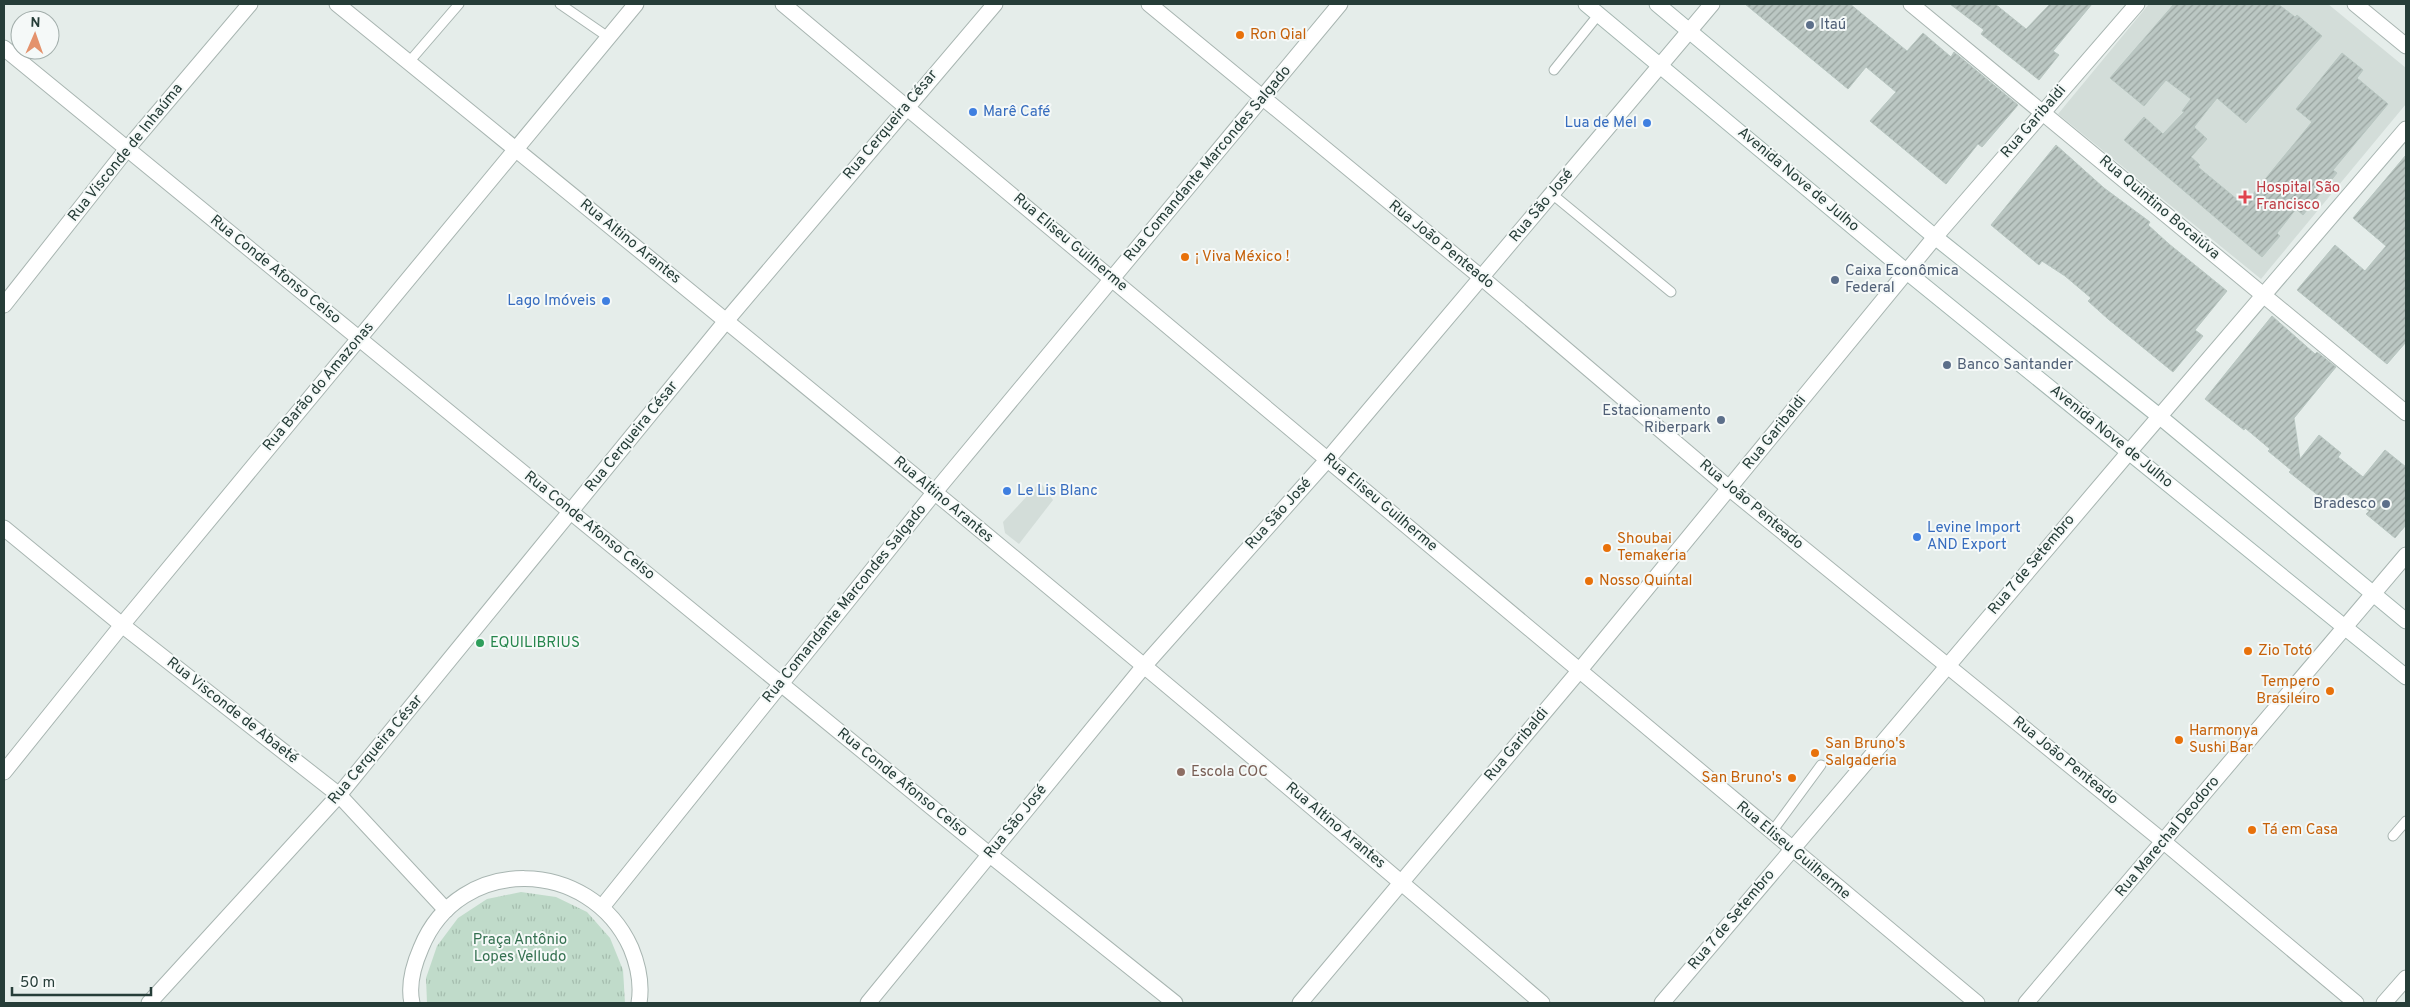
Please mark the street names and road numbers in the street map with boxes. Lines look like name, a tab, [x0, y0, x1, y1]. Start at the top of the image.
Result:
street label: Rua Comandante Marcondes Salgado	[1120, 62, 1296, 266]
street label: Rua Cerqueira César	[840, 66, 943, 184]
street label: Rua Visconde de Inhaúma	[64, 80, 188, 226]
street label: Rua Garibaldi	[1997, 82, 2071, 162]
street label: Avenida Nove de Julho	[1733, 124, 1863, 236]
street label: Rua Quintino Bocaiúva	[2095, 152, 2223, 264]
street label: Rua São José	[1506, 165, 1578, 247]
street label: Rua Eliseu Guilherme	[1009, 190, 1131, 296]
street label: Rua Altino Arantes	[575, 195, 685, 289]
street label: Rua João Penteado	[1384, 197, 1498, 293]
street label: Rua Conde Afonso Celso	[206, 211, 344, 329]
street label: Rua Barão do Amazonas	[259, 319, 379, 455]
street label: Rua Cerqueira César	[581, 377, 683, 496]
street label: Avenida Nove de Julho	[2046, 381, 2176, 493]
street label: Rua Garibaldi	[1739, 392, 1811, 474]
street label: Rua Eliseu Guilherme	[1319, 450, 1441, 556]
street label: Rua Altino Arantes	[889, 453, 997, 547]
street label: Rua João Penteado	[1695, 456, 1807, 554]
street label: Rua Conde Afonso Celso	[520, 467, 658, 585]
street label: Rua São José	[1242, 474, 1316, 554]
street label: Rua Comandante Marcondes Salgado	[759, 501, 931, 707]
street label: Rua 7 de Setembro	[1984, 511, 2080, 619]
street label: Rua Visconde de Abaeté	[162, 654, 302, 768]
street label: Rua Cerqueira César	[325, 691, 428, 809]
street label: Rua Garibaldi	[1481, 704, 1553, 786]
street label: Rua João Penteado	[2008, 713, 2122, 809]
street label: Rua Conde Afonso Celso	[833, 724, 971, 842]
street label: Rua Marechal Deodoro	[2112, 773, 2224, 901]
street label: Rua Altino Arantes	[1281, 779, 1389, 873]
street label: Rua São José	[980, 781, 1052, 863]
street label: Rua Eliseu Guilherme	[1732, 798, 1854, 904]
street label: Rua 7 de Setembro	[1684, 866, 1780, 974]

